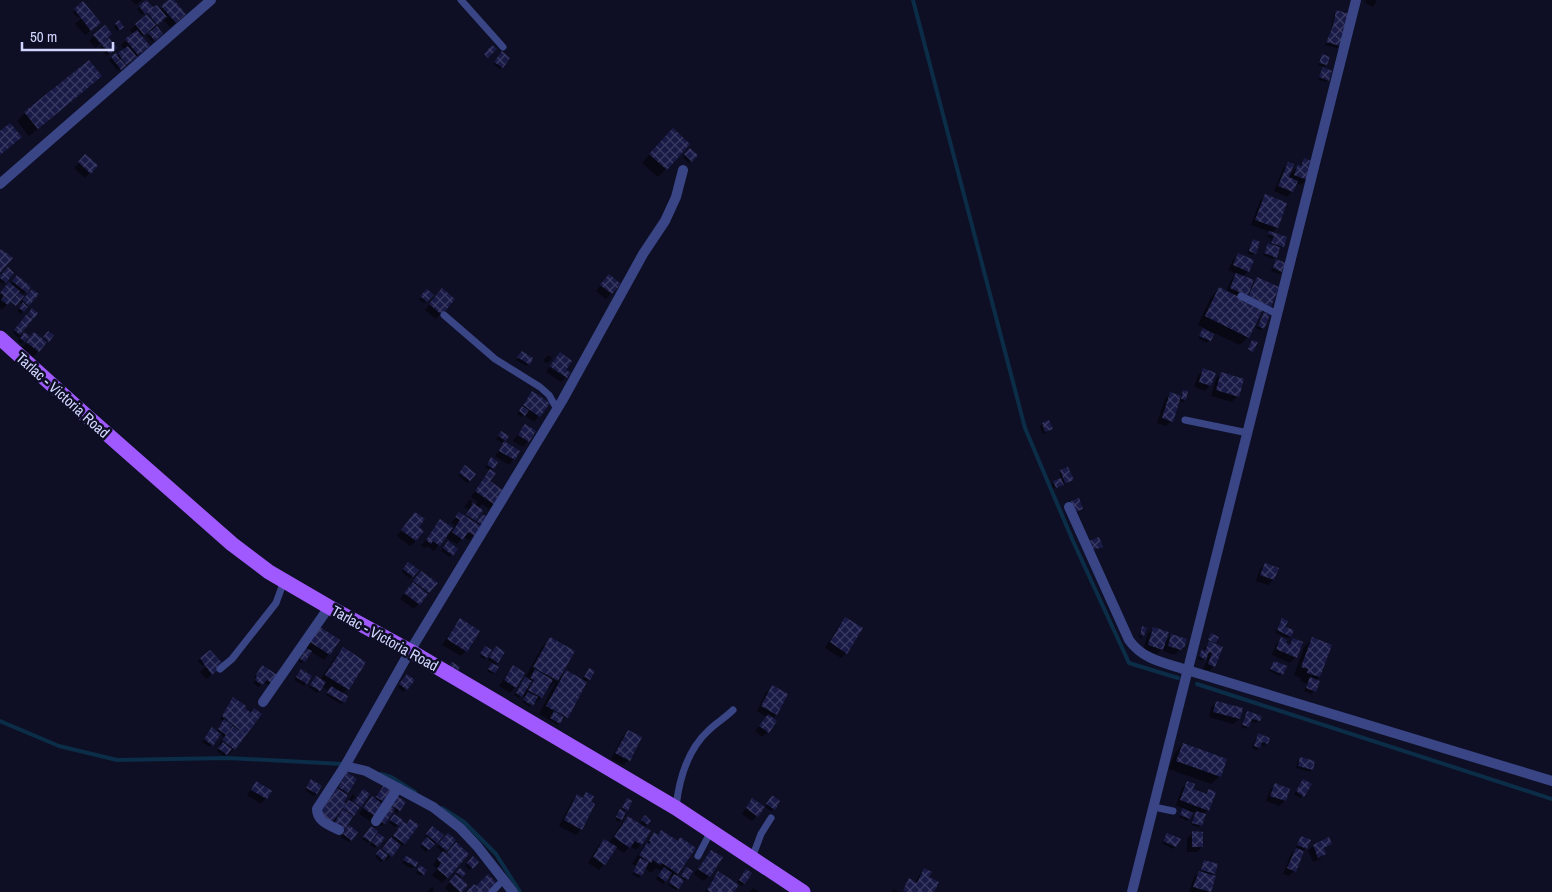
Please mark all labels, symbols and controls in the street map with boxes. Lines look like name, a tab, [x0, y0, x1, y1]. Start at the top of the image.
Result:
scale bar	[22, 20, 114, 52]
text: 50 m	[30, 26, 57, 47]
street label: Tarlac - Victoria Road	[12, 347, 114, 443]
street label: Tarlac - Victoria Road	[328, 600, 442, 676]

